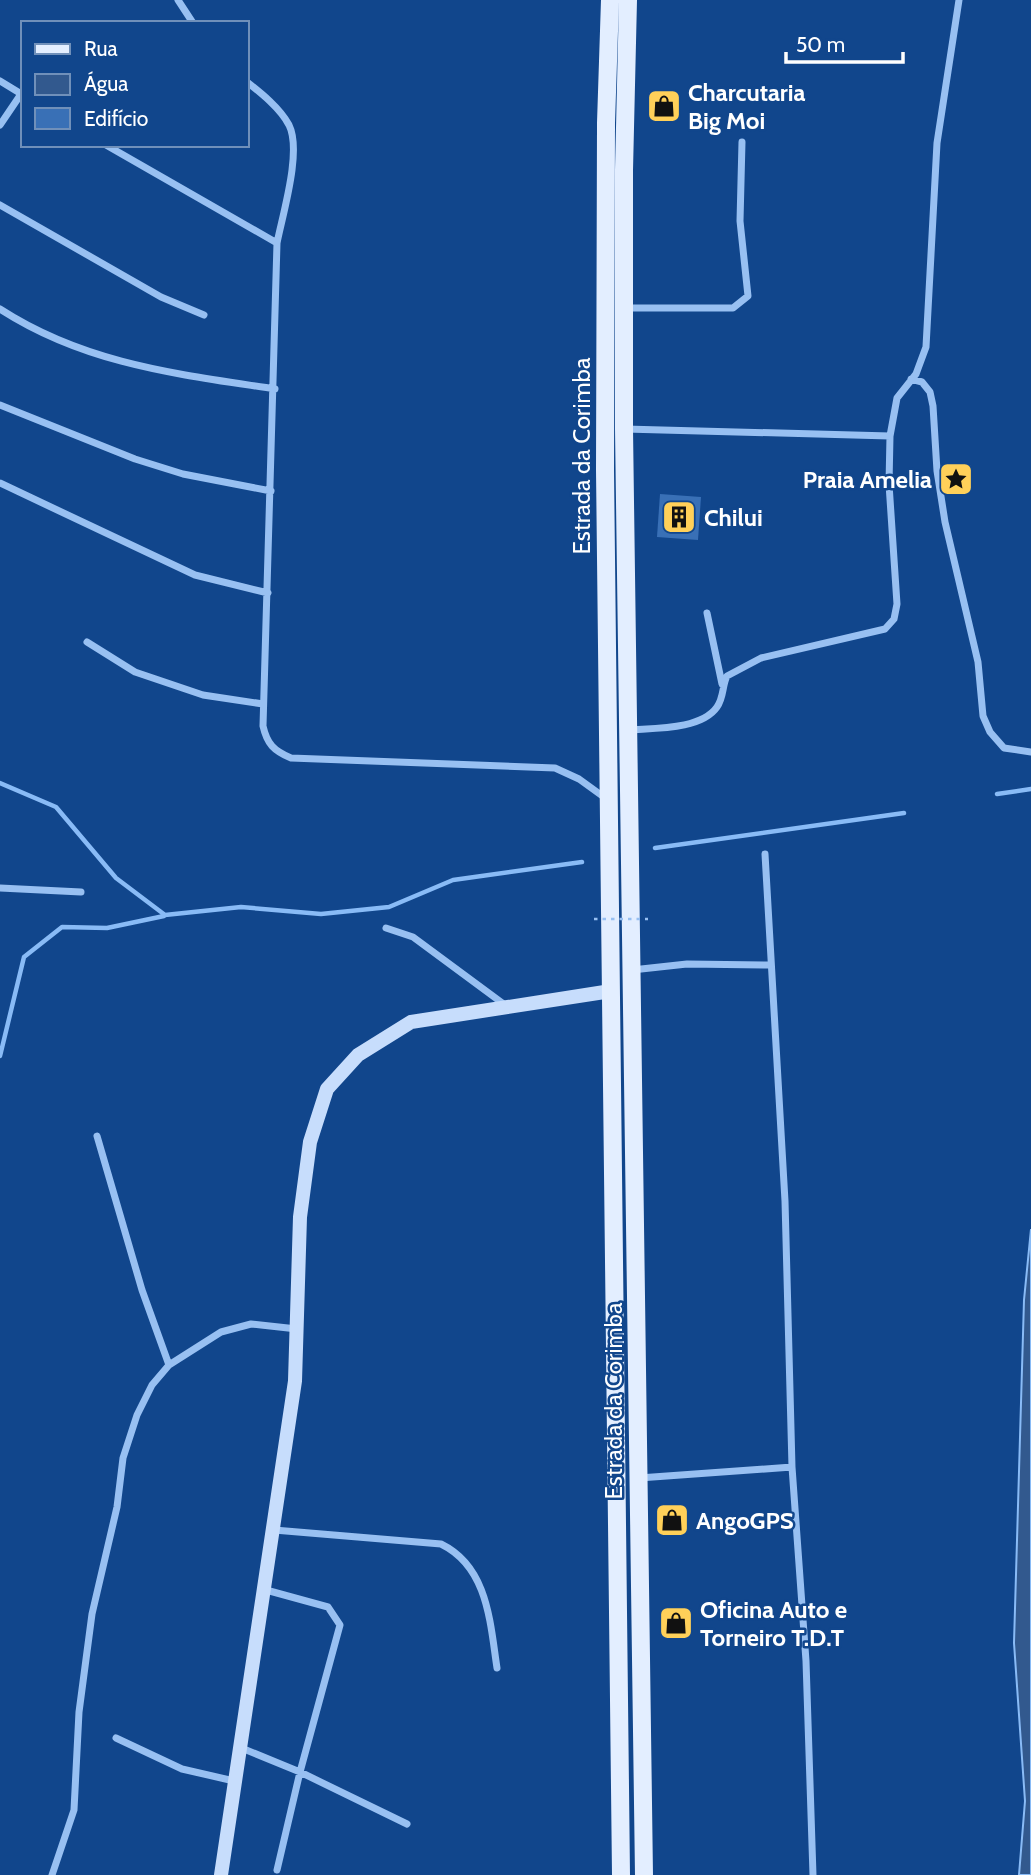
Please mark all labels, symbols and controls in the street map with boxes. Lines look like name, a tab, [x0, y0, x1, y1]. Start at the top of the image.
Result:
legend	[21, 21, 248, 147]
scale bar	[786, 21, 903, 65]
text: 50 m	[796, 32, 845, 57]
text: Rua	[84, 36, 118, 61]
text: Água	[84, 71, 128, 96]
place label: Charcutaria Big Moi	[688, 78, 806, 135]
shop icon: Charcutaria Big Moi	[645, 87, 683, 125]
text: Edifício	[84, 106, 148, 131]
street label: Estrada da Corimba	[567, 357, 596, 554]
place icon: Praia Amelia	[937, 460, 975, 498]
place label: Praia Amelia	[803, 465, 932, 494]
building icon: Chilui	[660, 498, 698, 536]
place label: Chilui	[704, 503, 763, 532]
street label: Estrada da Corimba	[599, 1302, 628, 1499]
shop icon: AngoGPS	[653, 1501, 691, 1539]
place label: AngoGPS	[696, 1506, 794, 1535]
place label: Oficina Auto e Torneiro T.D.T	[700, 1595, 847, 1652]
shop icon: Oficina Auto e Torneiro T.D.T	[657, 1604, 695, 1642]

